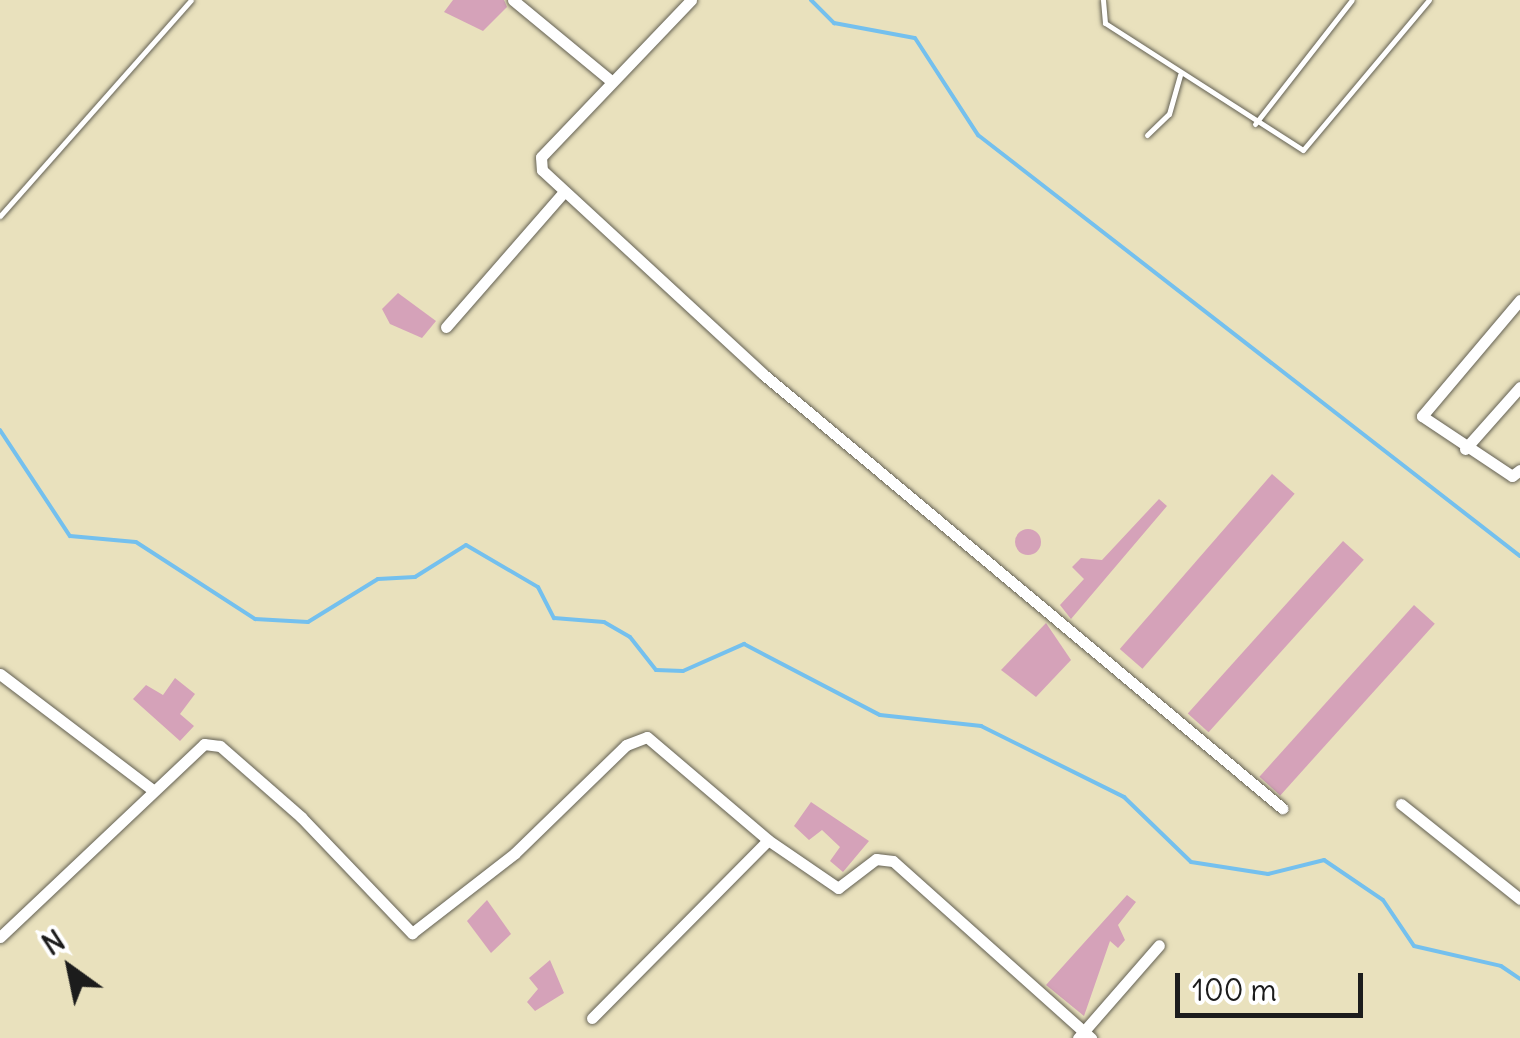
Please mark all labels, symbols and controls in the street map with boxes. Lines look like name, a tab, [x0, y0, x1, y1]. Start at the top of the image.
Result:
north arrow	[20, 918, 120, 1018]
text: N	[36, 922, 72, 963]
scale bar	[1180, 953, 1368, 1015]
text: 100 m	[1192, 971, 1277, 1009]

